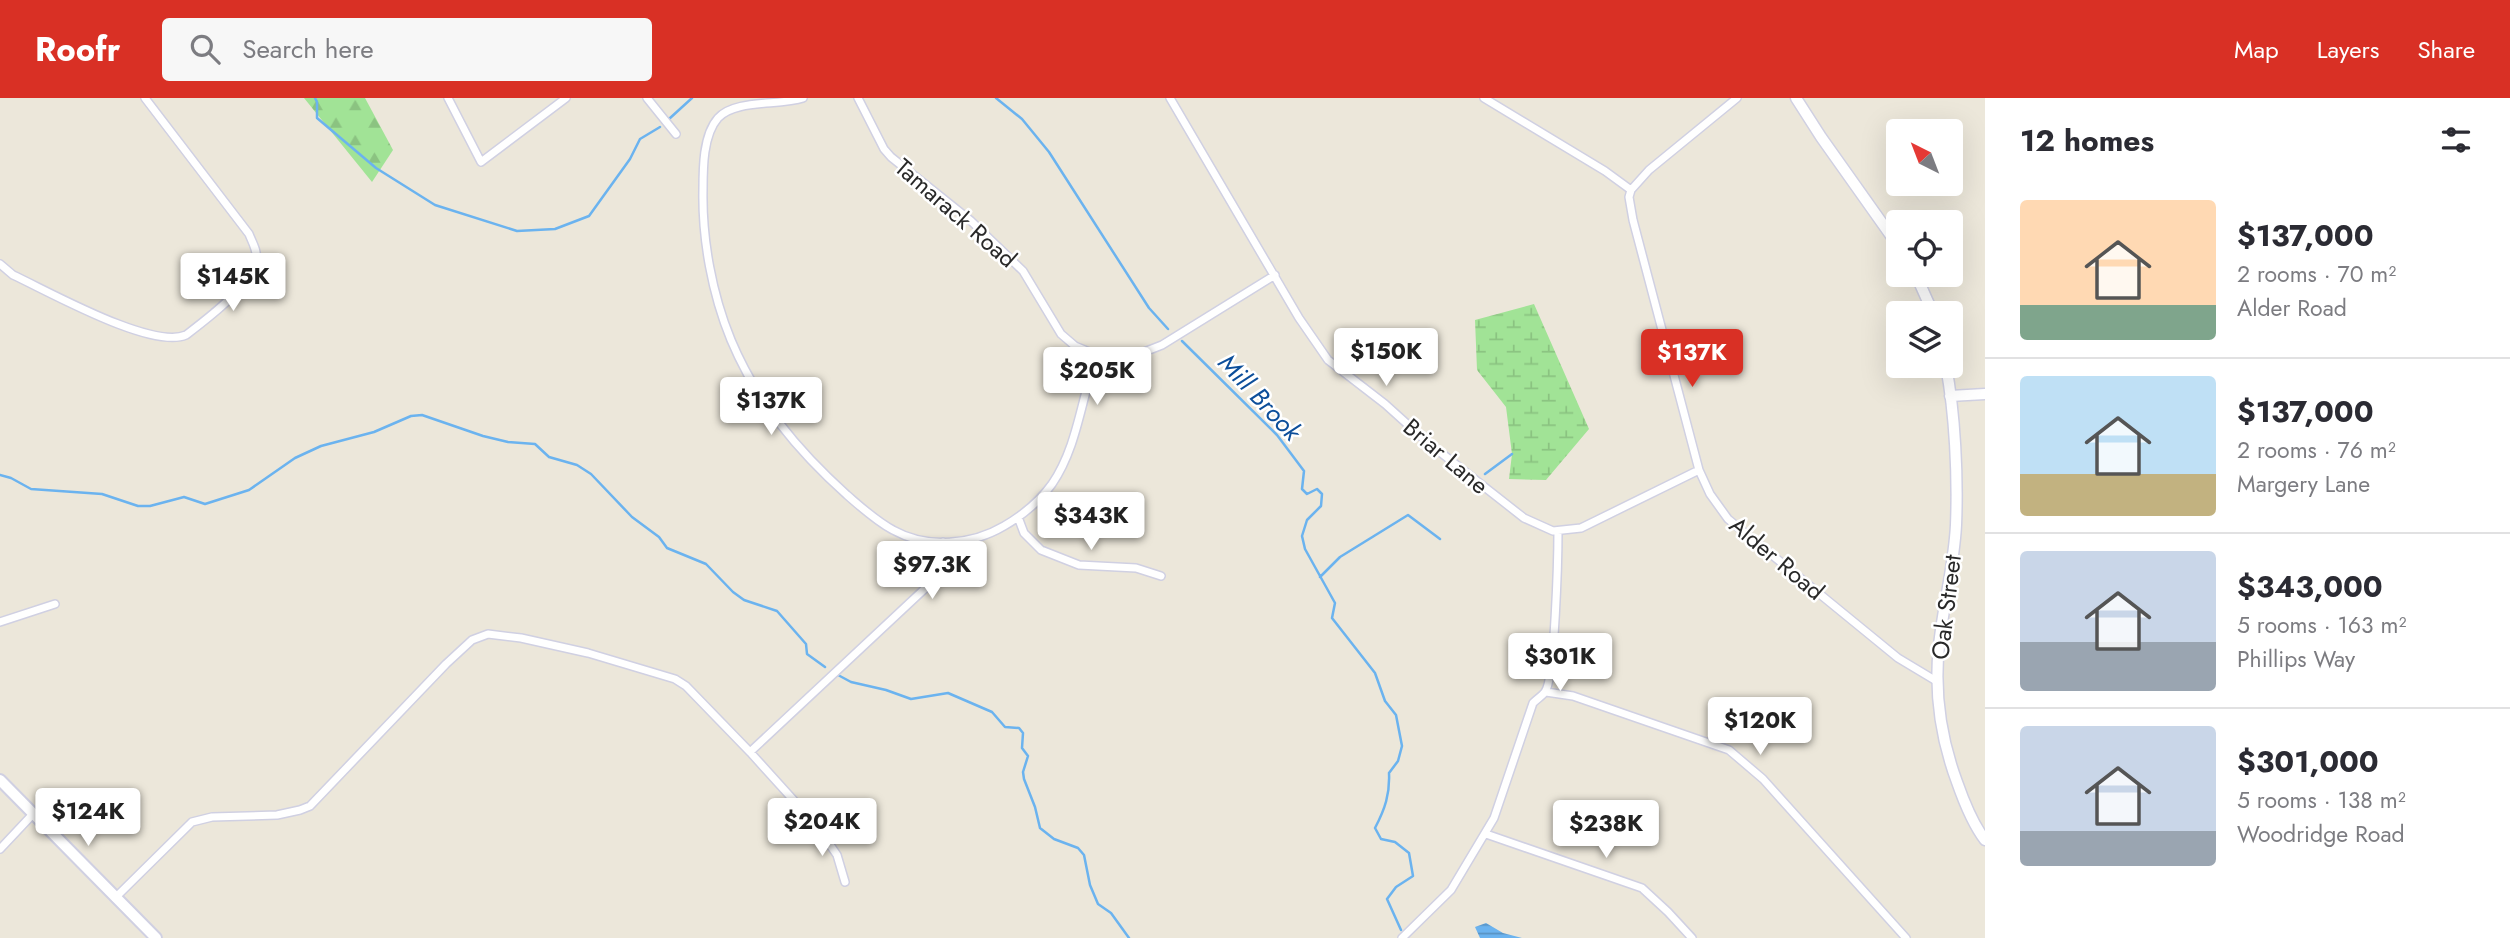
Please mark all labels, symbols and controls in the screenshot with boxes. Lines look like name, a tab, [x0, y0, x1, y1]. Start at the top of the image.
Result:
search box	[162, 18, 652, 81]
text: Roofr	[35, 26, 120, 73]
icon: search	[186, 30, 224, 68]
text: Search here	[242, 30, 374, 68]
text: Map	[2234, 32, 2279, 67]
text: Layers	[2317, 32, 2379, 67]
text: Share	[2417, 32, 2475, 67]
north arrow	[1886, 119, 1964, 196]
map controls	[1886, 119, 1963, 378]
text: 12 homes	[2020, 119, 2154, 162]
icon: filters	[2437, 121, 2475, 159]
street label: Tamarack Road	[887, 150, 1025, 276]
button: locate	[1886, 210, 1963, 287]
text: $137,000	[2237, 214, 2374, 257]
icon: home	[2076, 228, 2160, 312]
pin: $145K	[184, 254, 282, 313]
text: 2 rooms · 70 m²	[2237, 257, 2396, 291]
text: $145K	[197, 259, 269, 293]
text: Alder Road	[2237, 291, 2347, 325]
button: layers	[1886, 301, 1963, 378]
pin: $150K	[1337, 328, 1435, 388]
pin: $137K	[1643, 330, 1741, 389]
text: $150K	[1350, 334, 1422, 368]
text: $137K	[1657, 335, 1727, 369]
water label: Mill Brook	[1209, 345, 1312, 451]
pin: $205K	[1048, 348, 1146, 407]
text: $205K	[1059, 353, 1135, 387]
pin: $137K	[722, 378, 820, 437]
text: $137K	[736, 383, 806, 417]
text: $137,000	[2237, 390, 2374, 433]
icon: home	[2076, 404, 2160, 488]
street label: Briar Lane	[1396, 410, 1496, 502]
text: 2 rooms · 76 m²	[2237, 433, 2396, 467]
text: Margery Lane	[2237, 467, 2370, 501]
pin: $343K	[1042, 492, 1140, 552]
text: $343K	[1053, 498, 1129, 532]
street label: Alder Road	[1722, 508, 1832, 608]
pin: $97.3K	[875, 542, 989, 601]
text: $97.3K	[893, 547, 971, 581]
street label: Oak Street	[1922, 552, 1970, 662]
text: $343,000	[2237, 565, 2383, 608]
icon: home	[2076, 579, 2160, 663]
text: 5 rooms · 163 m²	[2237, 608, 2406, 642]
pin: $301K	[1511, 634, 1609, 693]
text: $301K	[1524, 639, 1596, 673]
text: Phillips Way	[2237, 642, 2355, 676]
pin: $120K	[1711, 698, 1809, 757]
text: $120K	[1724, 703, 1796, 737]
text: $301,000	[2237, 740, 2379, 783]
icon: home	[2076, 754, 2160, 838]
text: 5 rooms · 138 m²	[2237, 783, 2406, 817]
pin: $124K	[39, 788, 137, 848]
text: $124K	[51, 794, 125, 828]
pin: $204K	[773, 798, 871, 858]
pin: $238K	[1557, 800, 1655, 860]
text: $204K	[784, 804, 860, 838]
text: $238K	[1569, 806, 1643, 840]
text: Woodridge Road	[2237, 817, 2405, 851]

